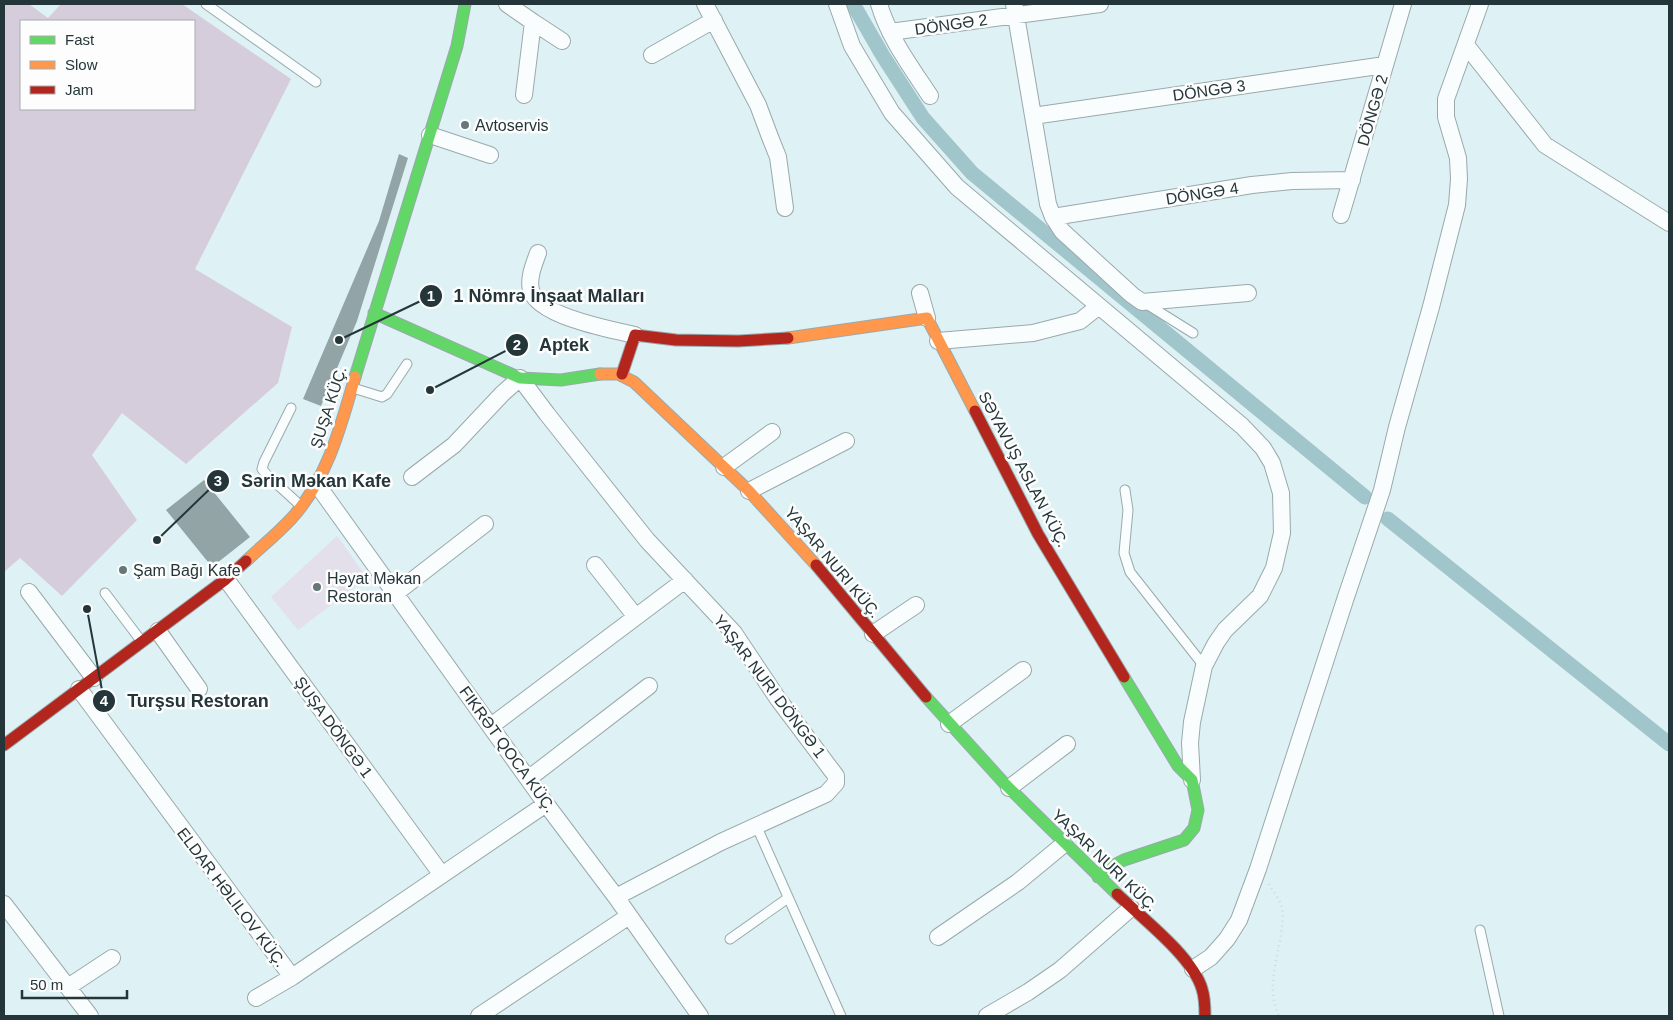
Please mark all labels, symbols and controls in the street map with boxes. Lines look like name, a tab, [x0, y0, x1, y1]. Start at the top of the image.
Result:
street label: DÖNGƏ 2	[914, 11, 989, 38]
legend	[20, 20, 195, 110]
text: Fast	[65, 31, 95, 48]
text: Slow	[65, 56, 98, 73]
street label: DÖNGƏ 2	[1354, 72, 1391, 148]
street label: DÖNGƏ 3	[1172, 77, 1247, 104]
text: Jam	[65, 81, 93, 98]
place label: Avtoservis	[475, 117, 549, 134]
marker: Avtoservis	[459, 119, 471, 131]
street label: DÖNGƏ 4	[1165, 179, 1240, 208]
callout: 1 Nömrə İnşaat Malları	[419, 279, 655, 312]
text: 1 Nömrə İnşaat Malları	[453, 286, 645, 306]
text: 1	[427, 287, 435, 304]
callout: Aptek	[504, 328, 599, 361]
text: Aptek	[539, 335, 590, 355]
text: 2	[513, 336, 521, 353]
street label: ŞUŞA KÜÇ.	[307, 364, 350, 450]
street label: SƏYAVUŞ ASLAN KÜÇ.	[975, 389, 1072, 550]
callout: Sərin Məkan Kafe	[206, 464, 401, 497]
text: Sərin Məkan Kafe	[241, 471, 391, 491]
text: 3	[214, 472, 222, 489]
street label: YAŞAR NURI KÜÇ.	[781, 504, 884, 621]
place label: Şam Bağı Kafe	[133, 562, 241, 579]
marker: Şam Bağı Kafe	[117, 564, 129, 576]
place label: Həyat Məkan Restoran	[327, 570, 421, 605]
marker: Həyat Məkan Restoran	[311, 581, 323, 593]
street label: YAŞAR NURI DÖNGƏ 1	[710, 612, 829, 761]
street label: ŞUŞA DÖNGƏ 1	[291, 674, 376, 781]
street label: FIKRƏT QOCA KÜÇ.	[456, 683, 559, 816]
callout: Turşsu Restoran	[92, 685, 279, 718]
text: Turşsu Restoran	[127, 691, 269, 711]
text: 4	[100, 692, 109, 709]
street label: YAŞAR NURI KÜÇ.	[1049, 806, 1161, 915]
street label: ELDAR HƏLILOV KÜÇ.	[174, 825, 289, 970]
scale bar	[22, 968, 128, 1000]
text: 50 m	[30, 976, 63, 993]

